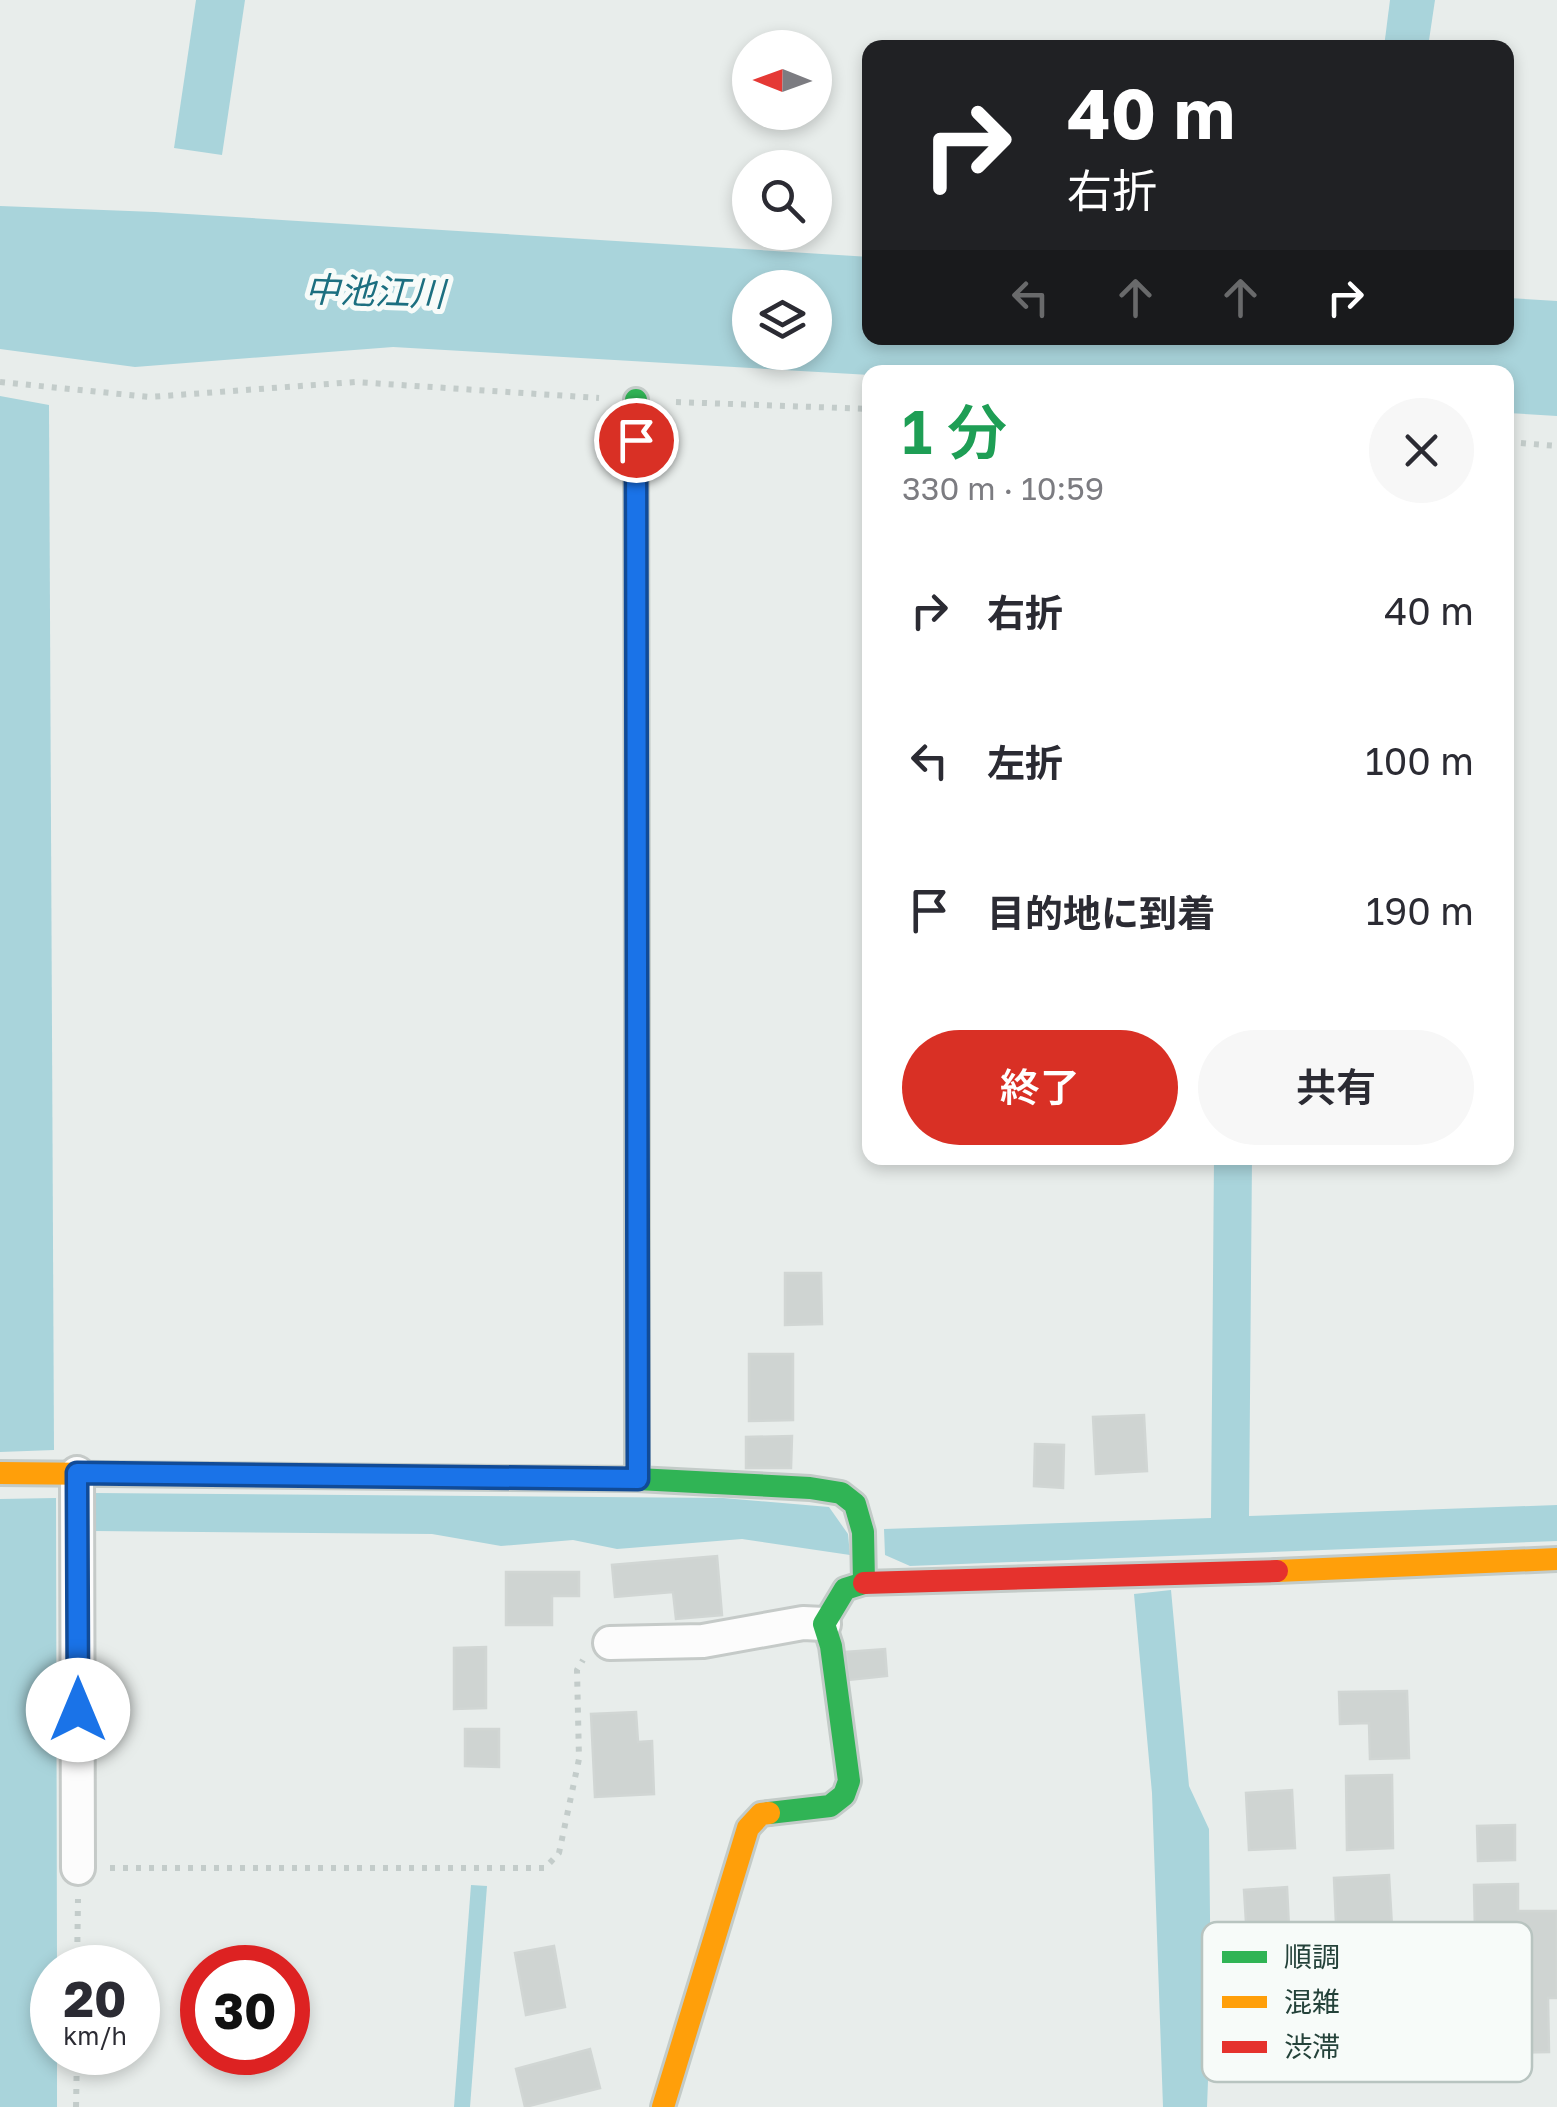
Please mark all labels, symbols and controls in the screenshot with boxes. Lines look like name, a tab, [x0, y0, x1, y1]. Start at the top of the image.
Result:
north arrow	[732, 30, 832, 130]
map controls	[732, 30, 832, 370]
text: 40 m	[1067, 70, 1235, 154]
icon: right	[902, 80, 1032, 210]
button: search	[732, 150, 832, 250]
text: 右折	[1067, 163, 1157, 217]
water label: 中池江川	[304, 268, 450, 315]
button: layers	[732, 270, 832, 370]
icon: left	[1003, 270, 1058, 325]
icon: ahead	[1108, 270, 1163, 325]
icon: ahead	[1213, 270, 1268, 325]
icon: right	[1318, 270, 1373, 325]
text: 1 分	[902, 395, 1007, 467]
pin	[594, 398, 679, 483]
button: close	[1369, 398, 1474, 503]
icon: arrive	[609, 413, 664, 468]
text: 330 m · 10:59	[902, 469, 1104, 507]
icon: right	[902, 583, 957, 638]
text: 40 m	[1384, 588, 1474, 633]
text: 右折	[987, 590, 1063, 635]
icon: left	[902, 733, 957, 788]
text: 100 m	[1365, 738, 1474, 783]
text: 左折	[987, 740, 1063, 785]
icon: arrive	[902, 883, 957, 938]
text: 190 m	[1366, 888, 1474, 933]
text: 目的地に到着	[987, 890, 1215, 935]
button: 終了	[902, 1030, 1178, 1145]
button: 共有	[1198, 1030, 1474, 1145]
position arrow	[26, 1658, 130, 1762]
legend	[1202, 1922, 1532, 2082]
text: 順調	[1284, 1940, 1340, 1973]
speed limit sign: 30	[180, 1945, 310, 2075]
text: 20	[63, 1968, 126, 2028]
text: 混雑	[1284, 1985, 1340, 2018]
text: km/h	[63, 2020, 127, 2051]
text: 渋滞	[1284, 2030, 1340, 2063]

